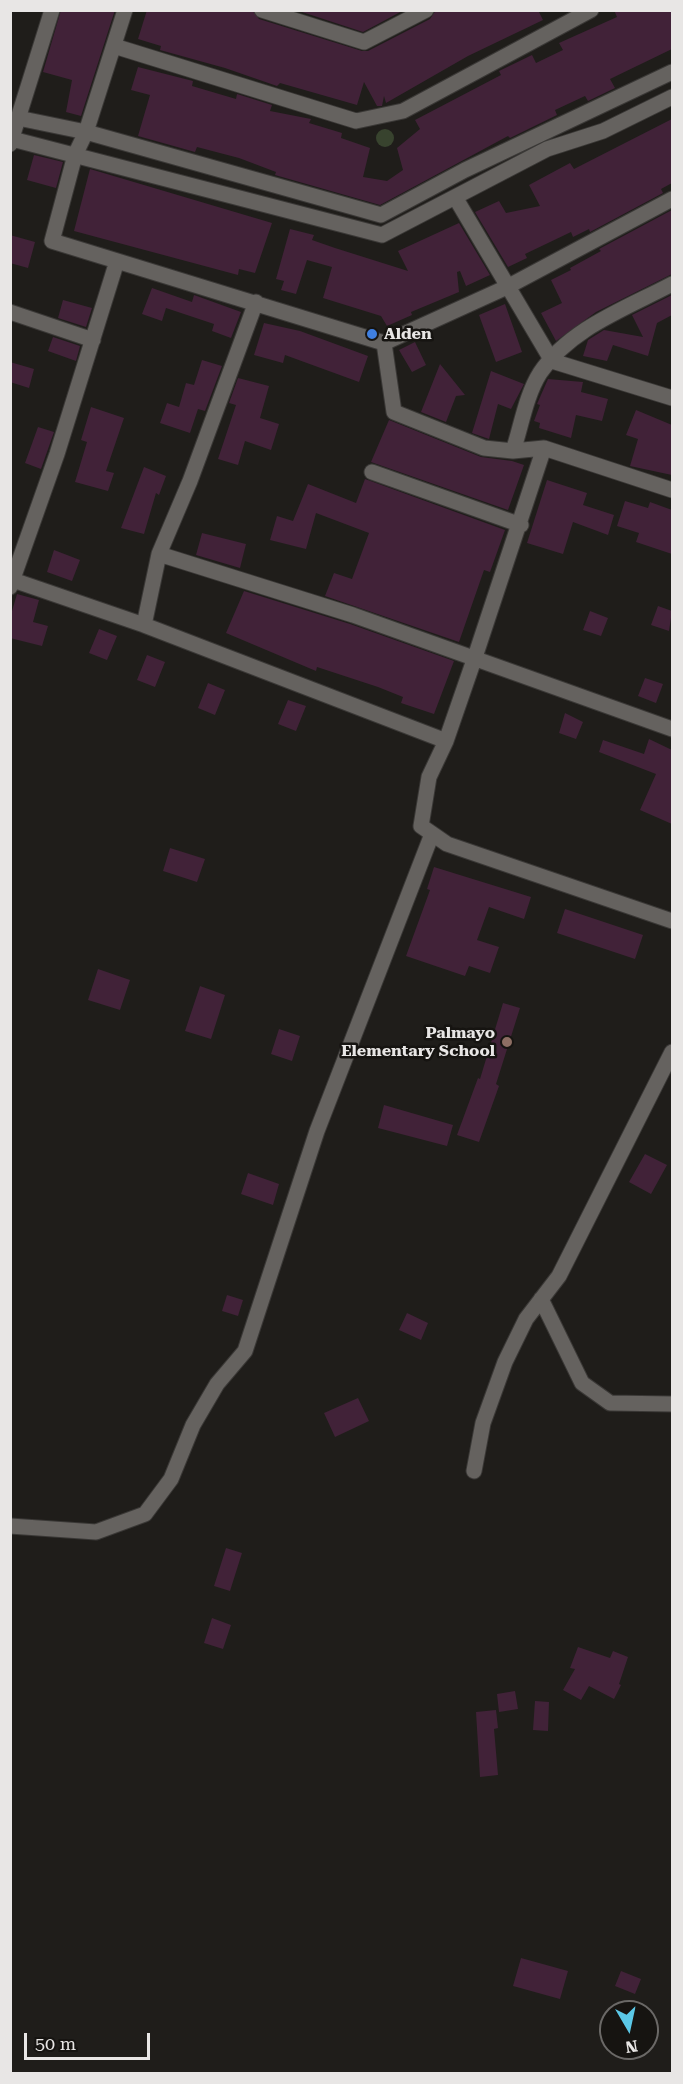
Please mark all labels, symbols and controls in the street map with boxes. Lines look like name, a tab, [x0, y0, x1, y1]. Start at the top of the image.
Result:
place label: Alden	[384, 324, 432, 344]
marker: Alden	[365, 327, 379, 341]
place label: Palmayo Elementary School	[341, 1023, 495, 1061]
marker: Palmayo Elementary School	[500, 1035, 514, 1049]
north arrow	[599, 2000, 659, 2060]
scale bar	[27, 2021, 153, 2059]
text: 50 m	[35, 2033, 76, 2054]
text: N	[624, 2036, 639, 2057]

